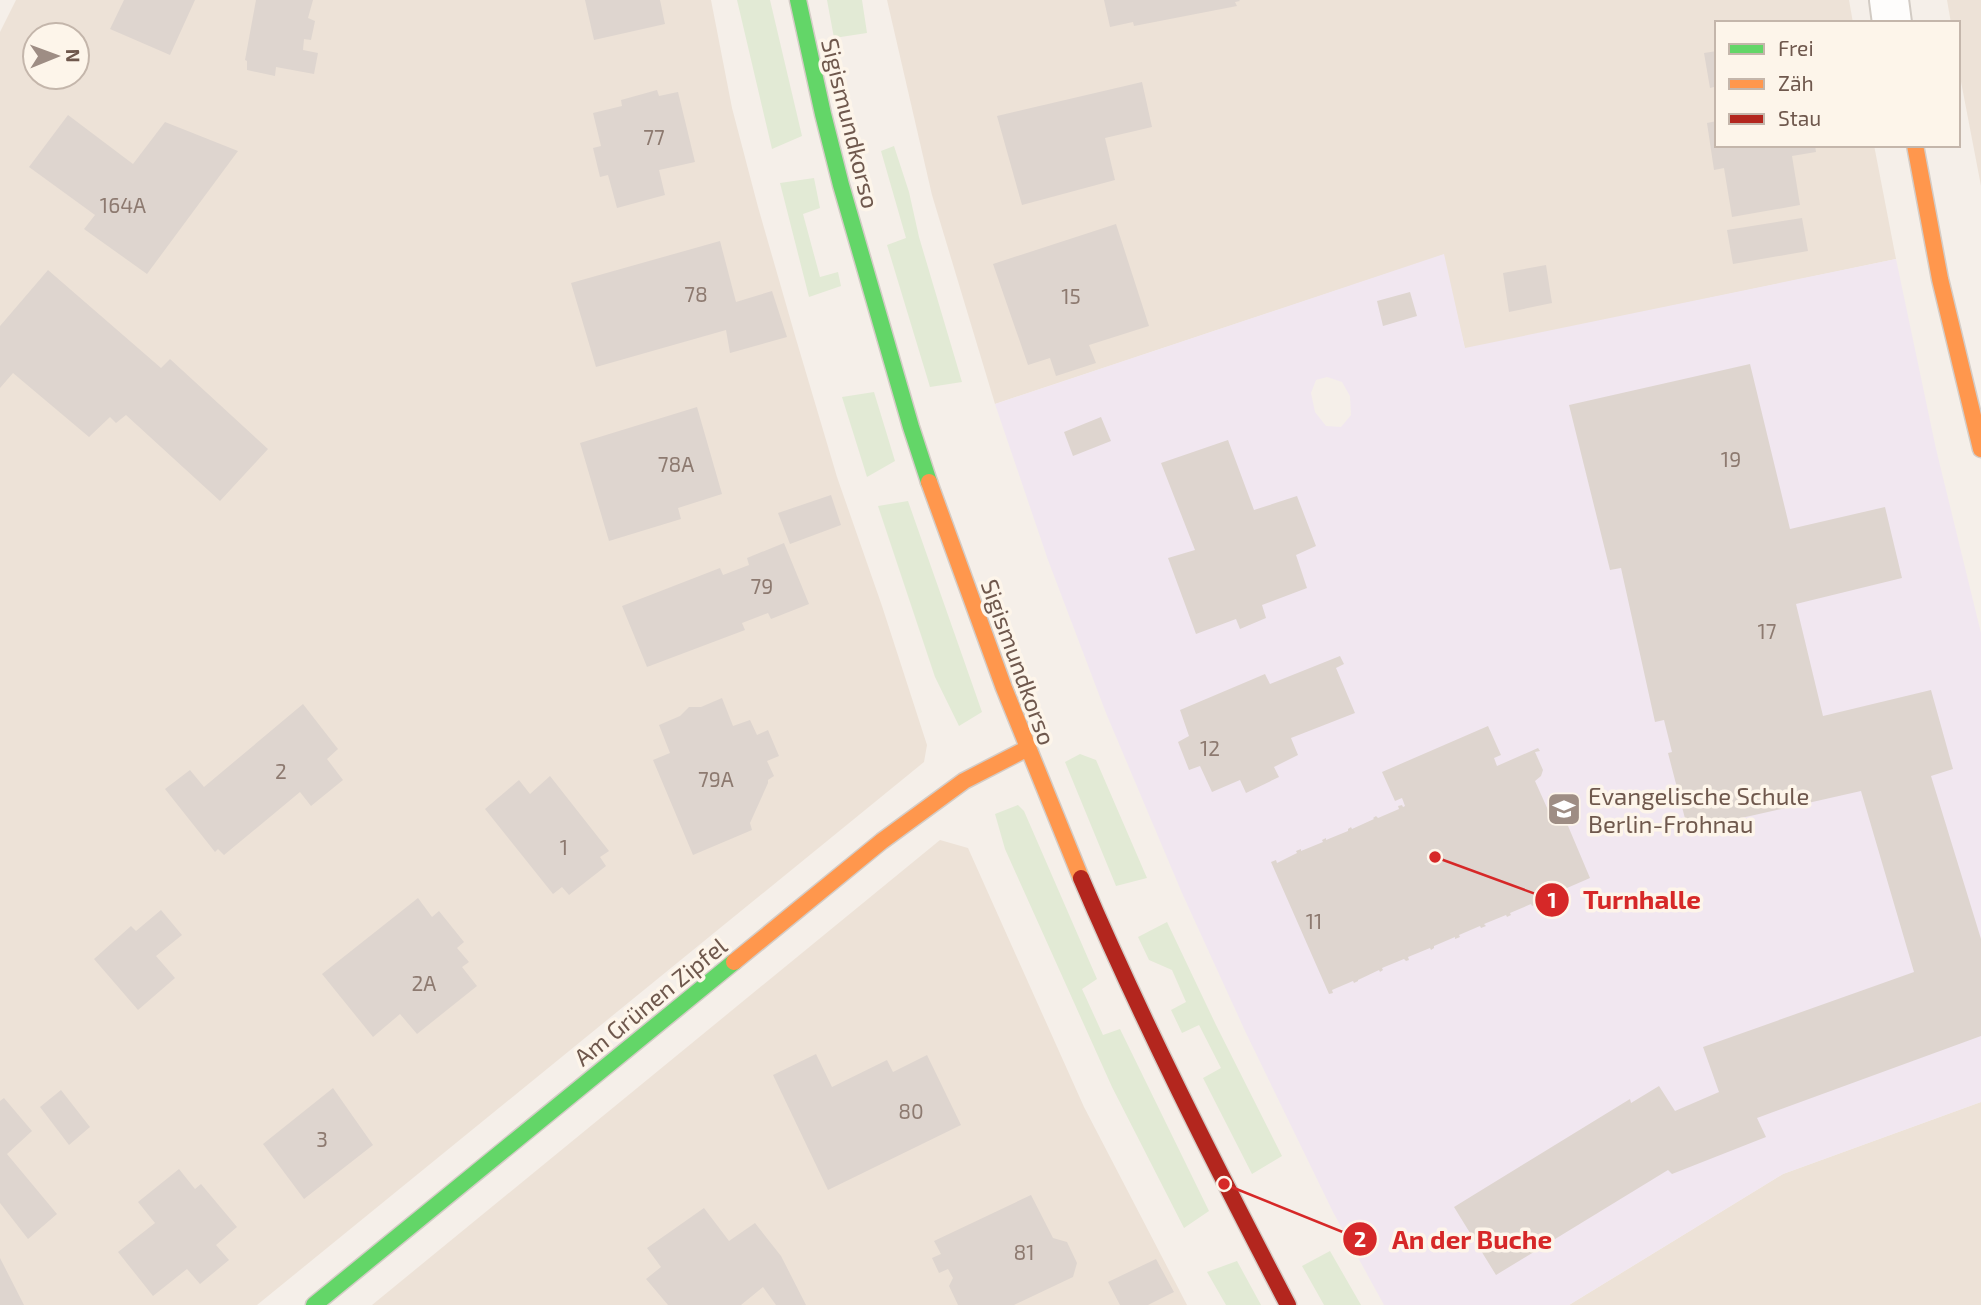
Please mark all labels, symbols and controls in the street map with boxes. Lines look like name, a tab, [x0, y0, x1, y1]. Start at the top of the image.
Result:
north arrow	[21, 21, 91, 91]
legend	[1715, 21, 1960, 147]
street label: Sigismundkorso	[816, 35, 886, 211]
text: Frei	[1778, 35, 1814, 60]
text: N	[62, 49, 85, 63]
text: Zäh	[1778, 70, 1814, 95]
text: Stau	[1778, 105, 1821, 130]
house number: 77	[643, 124, 665, 149]
house number: 164A	[100, 192, 146, 217]
house number: 78	[684, 281, 708, 306]
house number: 15	[1061, 283, 1081, 308]
house number: 19	[1721, 446, 1741, 471]
house number: 78A	[658, 451, 694, 476]
house number: 79	[751, 573, 773, 598]
street label: Sigismundkorso	[976, 575, 1062, 749]
house number: 17	[1757, 618, 1777, 643]
house number: 12	[1200, 735, 1220, 760]
house number: 2	[275, 758, 287, 783]
house number: 79A	[698, 766, 734, 791]
place label: Evangelische Schule Berlin-Frohnau	[1588, 781, 1809, 838]
school or university icon: Evangelische Schule Berlin-Frohnau	[1545, 790, 1583, 828]
house number: 1	[560, 834, 568, 859]
callout: Turnhalle	[1534, 877, 1715, 924]
text: Turnhalle	[1583, 883, 1701, 914]
text: 1	[1547, 887, 1557, 912]
house number: 11	[1306, 908, 1322, 933]
street label: Am Grünen Zipfel	[568, 931, 732, 1071]
house number: 2A	[412, 970, 436, 995]
house number: 80	[898, 1098, 924, 1123]
house number: 3	[316, 1126, 328, 1151]
callout: An der Buche	[1343, 1216, 1566, 1263]
text: An der Buche	[1392, 1223, 1552, 1254]
text: 2	[1354, 1226, 1366, 1251]
house number: 81	[1013, 1239, 1035, 1264]

